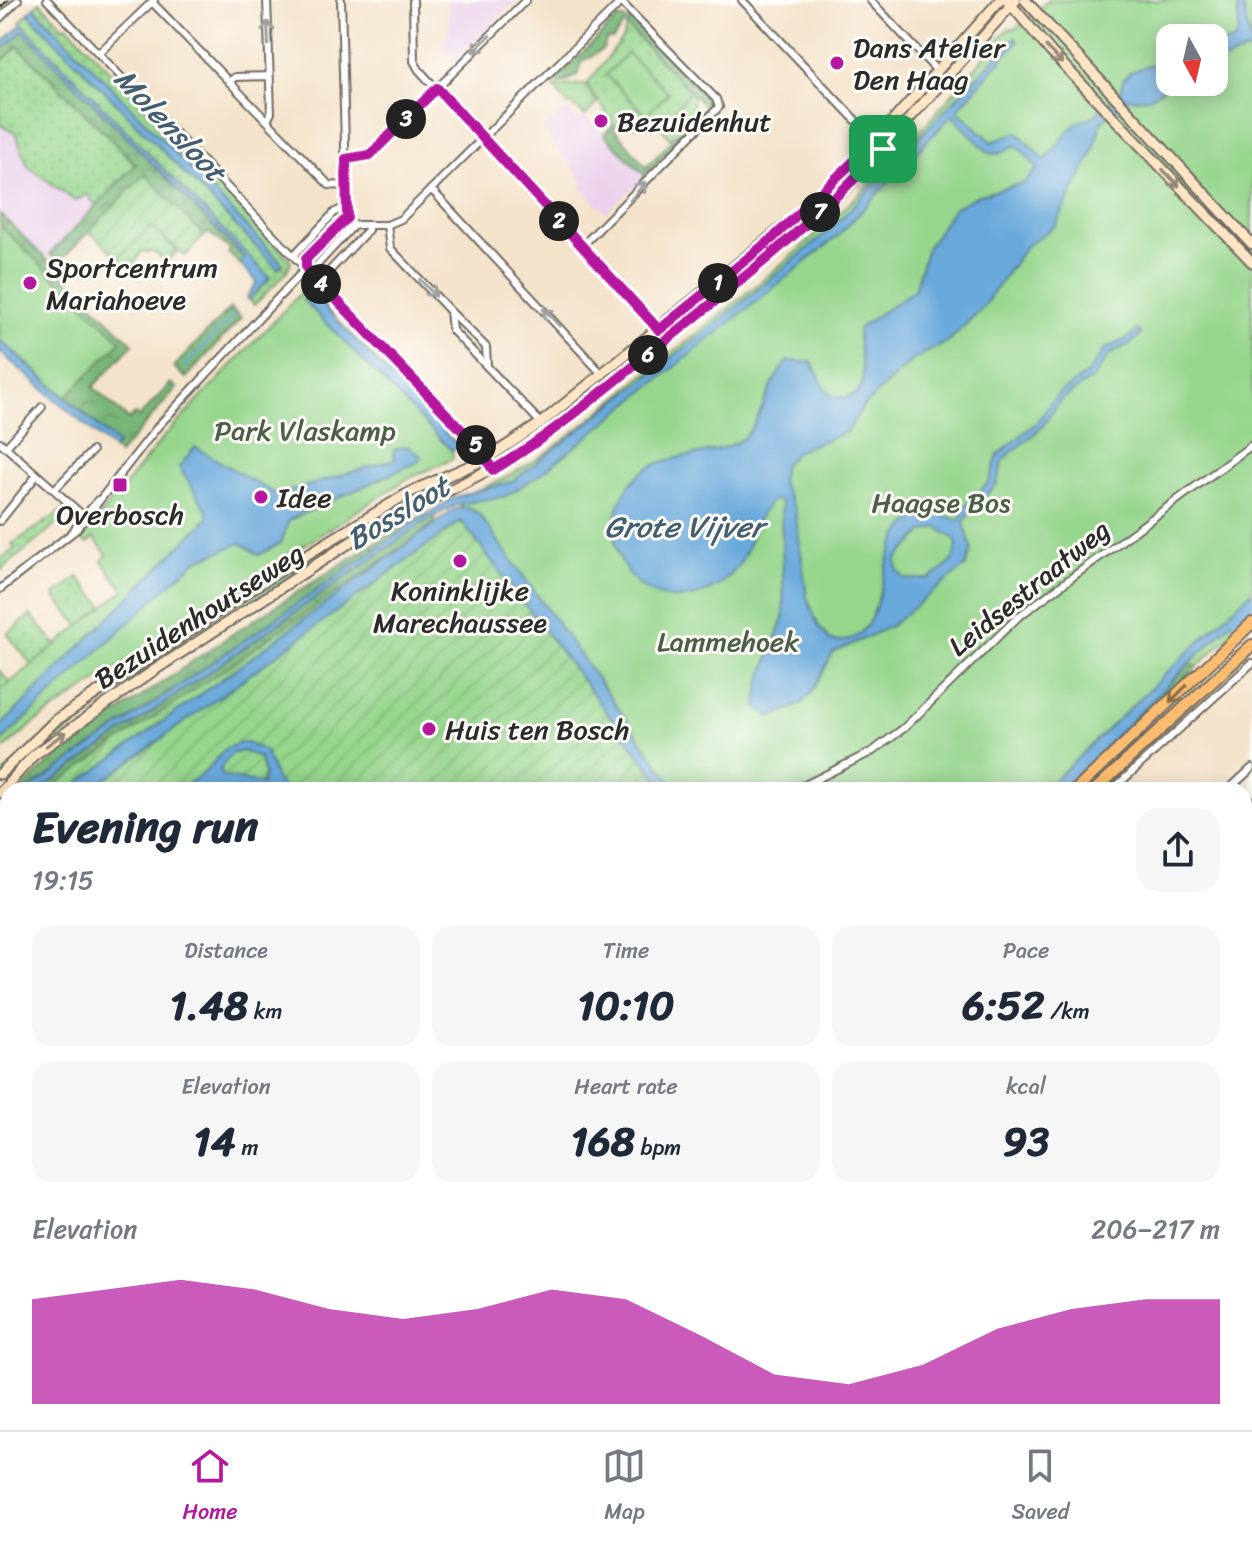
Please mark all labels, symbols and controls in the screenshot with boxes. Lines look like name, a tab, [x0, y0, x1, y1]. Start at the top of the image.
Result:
one-way arrow	[260, 20, 275, 47]
place label: Dans Atelier Den Haag	[853, 23, 1006, 104]
north arrow	[1156, 24, 1228, 96]
map controls	[1156, 24, 1228, 96]
one-way arrow	[472, 34, 491, 53]
one-way arrow	[1045, 45, 1064, 65]
water label: Molensloot	[101, 54, 241, 198]
marker: Dans Atelier Den Haag	[828, 54, 846, 72]
place label: Bezuidenhut	[617, 97, 771, 146]
pin: 3	[386, 99, 426, 139]
text: 3	[400, 99, 412, 138]
marker: Bezuidenhut	[592, 112, 610, 130]
pin	[849, 115, 917, 183]
icon: arrive	[861, 127, 905, 171]
one-way arrow	[1161, 168, 1180, 187]
one-way arrow	[629, 181, 646, 202]
pin: 7	[800, 192, 840, 232]
text: 7	[814, 192, 826, 231]
pin: 2	[539, 201, 579, 241]
text: 2	[553, 201, 565, 240]
place label: Sportcentrum Mariahoeve	[46, 243, 218, 324]
pin: 1	[698, 263, 738, 303]
text: 1	[713, 263, 723, 302]
pin: 4	[301, 264, 341, 304]
text: 4	[314, 264, 328, 303]
marker: Sportcentrum Mariahoeve	[21, 274, 39, 292]
one-way arrow	[418, 278, 437, 298]
one-way arrow	[541, 307, 560, 327]
pin: 6	[628, 335, 668, 375]
text: 6	[642, 335, 654, 374]
park label: Park Vlaskamp	[214, 406, 396, 455]
pin: 5	[456, 425, 496, 465]
text: 5	[469, 425, 483, 464]
water label: Bossloot	[335, 459, 463, 565]
place label: Idee	[276, 473, 332, 522]
marker: Overbosch	[111, 476, 129, 494]
park label: Haagse Bos	[871, 478, 1011, 527]
marker: Idee	[252, 488, 270, 506]
place label: Overbosch	[56, 490, 184, 539]
water label: Grote Vijver	[604, 500, 769, 554]
street label: Leidsestraatweg	[937, 507, 1121, 669]
street label: Bezuidenhoutseweg	[84, 529, 314, 703]
marker: Koninklijke Marechaussee	[451, 552, 469, 570]
place label: Koninklijke Marechaussee	[373, 566, 547, 647]
park label: Lammehoek	[657, 617, 799, 666]
one-way arrow	[1169, 684, 1188, 703]
place label: Huis ten Bosch	[445, 705, 629, 754]
marker: Huis ten Bosch	[420, 720, 438, 738]
one-way arrow	[44, 731, 66, 747]
text: Evening run	[32, 788, 258, 866]
button: share	[1136, 808, 1220, 892]
text: 19:15	[32, 857, 94, 903]
text: Distance	[184, 931, 268, 970]
text: Time	[603, 931, 649, 970]
text: Pace	[1003, 931, 1049, 970]
text: 1.48	[170, 970, 248, 1041]
text: 10:10	[578, 970, 674, 1041]
text: 6:52	[962, 970, 1045, 1041]
text: km	[248, 992, 282, 1031]
text: /km	[1045, 992, 1090, 1031]
text: Elevation	[181, 1067, 271, 1106]
text: Heart rate	[574, 1067, 678, 1106]
text: kcal	[1006, 1067, 1046, 1106]
text: 14	[194, 1106, 236, 1177]
text: 168	[571, 1106, 635, 1177]
text: 93	[1003, 1106, 1049, 1177]
text: m	[236, 1128, 258, 1167]
text: bpm	[635, 1128, 681, 1167]
text: Elevation	[32, 1206, 137, 1252]
text: 206–217 m	[1091, 1206, 1220, 1252]
tab: Home	[183, 1444, 237, 1531]
tab: Map	[602, 1444, 646, 1531]
tab: Saved	[1011, 1444, 1069, 1531]

